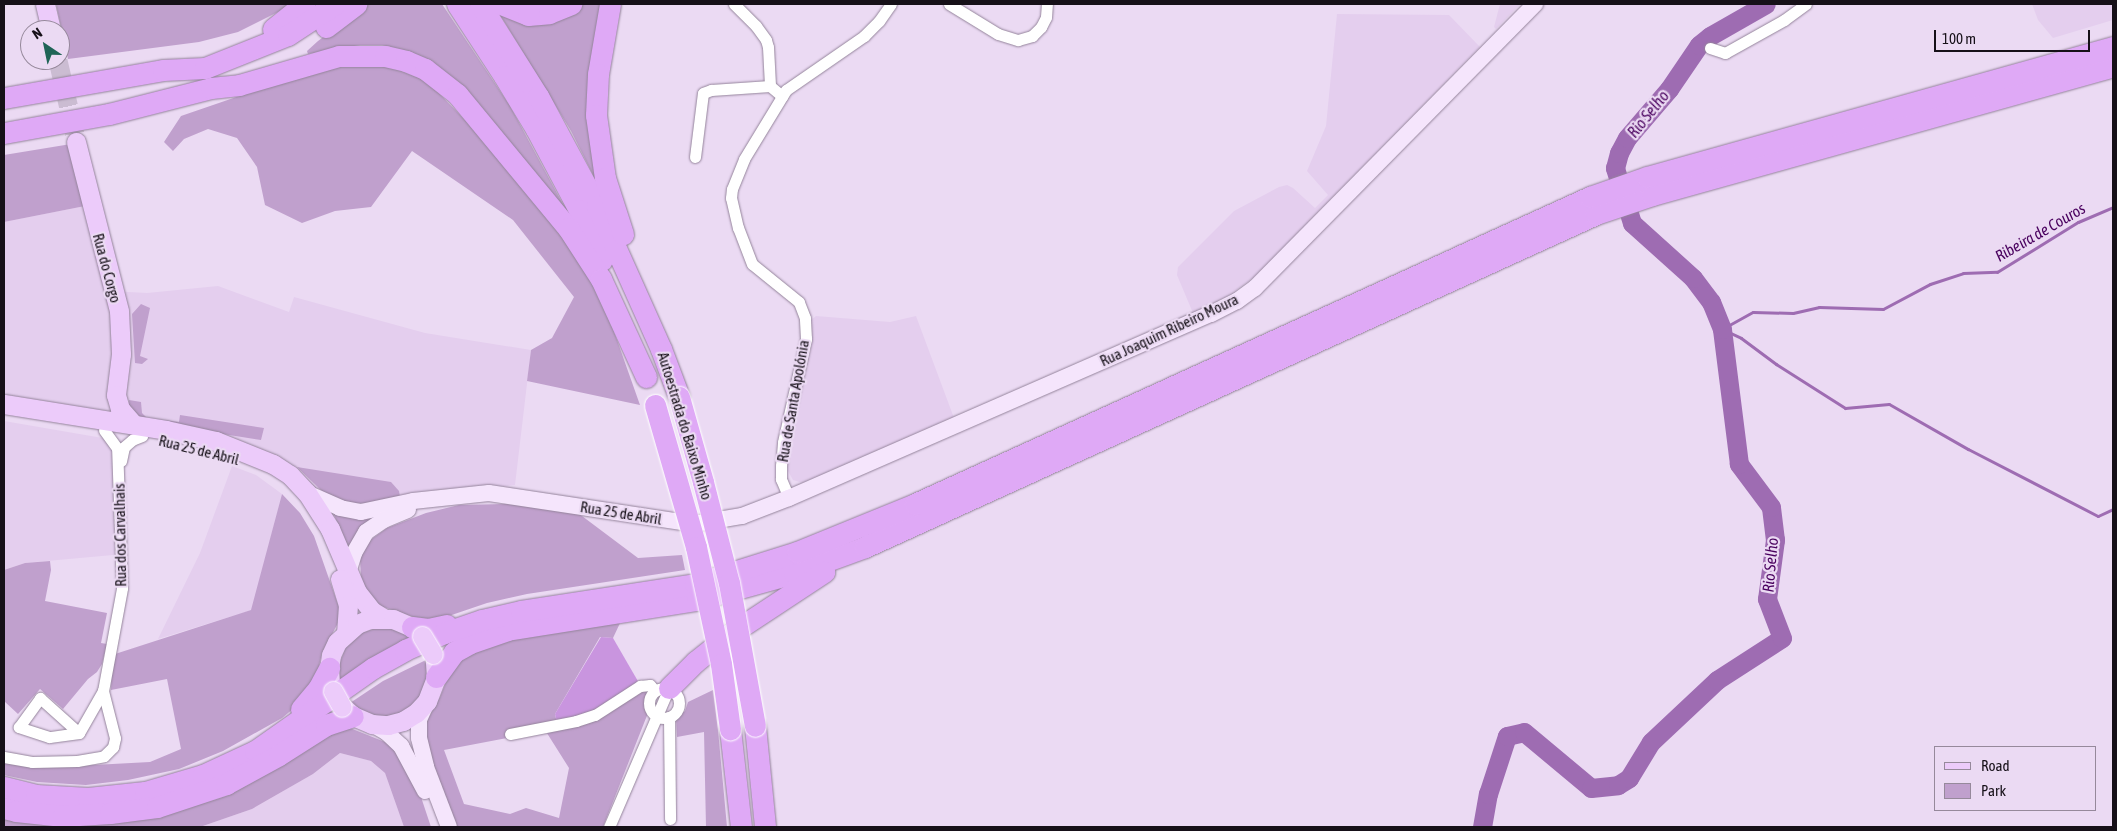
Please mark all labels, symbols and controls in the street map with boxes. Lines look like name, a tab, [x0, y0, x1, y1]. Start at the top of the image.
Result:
north arrow	[20, 20, 70, 70]
scale bar	[1937, 20, 2093, 52]
text: N	[29, 24, 45, 42]
text: 100 m	[1942, 30, 1976, 47]
water label: Rio Selho	[1623, 87, 1673, 141]
water label: Ribeira de Couros	[1991, 198, 2089, 266]
street label: Rua do Corgo	[89, 231, 125, 305]
street label: Rua Joaquim Ribeiro Moura	[1097, 290, 1241, 370]
street label: Rua de Santa Apolónia	[773, 339, 813, 463]
street label: Autoestrada do Baixo Minho	[654, 350, 716, 502]
street label: Rua 25 de Abril	[157, 431, 241, 469]
street label: Rua dos Carvalhais	[110, 483, 130, 587]
street label: Rua 25 de Abril	[579, 498, 663, 528]
water label: Rio Selho	[1758, 537, 1782, 593]
legend	[1934, 746, 2097, 811]
text: Road	[1981, 757, 2010, 774]
text: Park	[1981, 782, 2006, 799]

